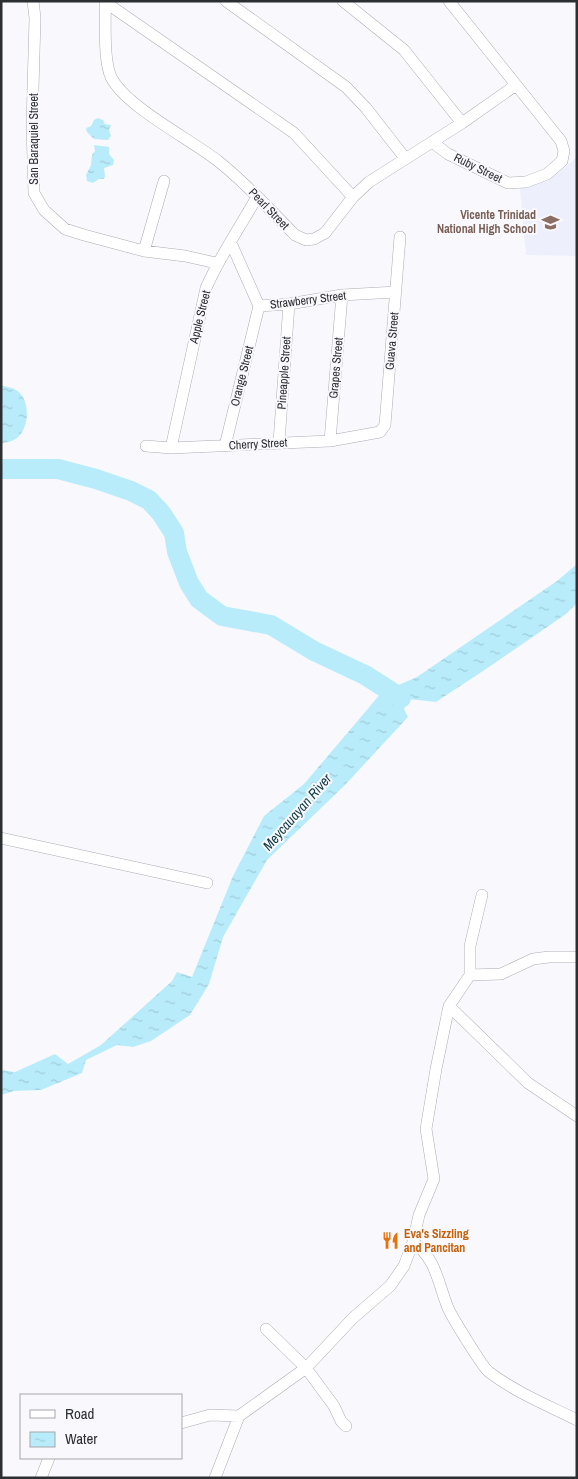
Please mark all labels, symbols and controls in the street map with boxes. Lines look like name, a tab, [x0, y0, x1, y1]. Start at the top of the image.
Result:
street label: San Baraquiel Street	[26, 93, 42, 185]
street label: Ruby Street	[451, 149, 505, 187]
street label: Pearl Street	[245, 185, 293, 233]
place label: Vicente Trinidad National High School	[437, 207, 536, 237]
school or university icon: Vicente Trinidad National High School	[540, 212, 560, 232]
street label: Strawberry Street	[269, 287, 347, 313]
street label: Apple Street	[185, 289, 214, 346]
street label: Guava Street	[382, 311, 403, 371]
street label: Pineapple Street	[273, 336, 295, 410]
street label: Grapes Street	[325, 337, 347, 399]
street label: Orange Street	[227, 344, 257, 408]
street label: Cherry Street	[228, 434, 288, 454]
water label: Meycauayan River	[259, 769, 336, 854]
place label: Eva's Sizzling and Pancitan	[404, 1226, 469, 1256]
restaurant icon: Eva's Sizzling and Pancitan	[380, 1231, 400, 1251]
legend	[20, 1394, 182, 1459]
text: Road	[65, 1403, 94, 1424]
text: Water	[65, 1428, 97, 1449]

